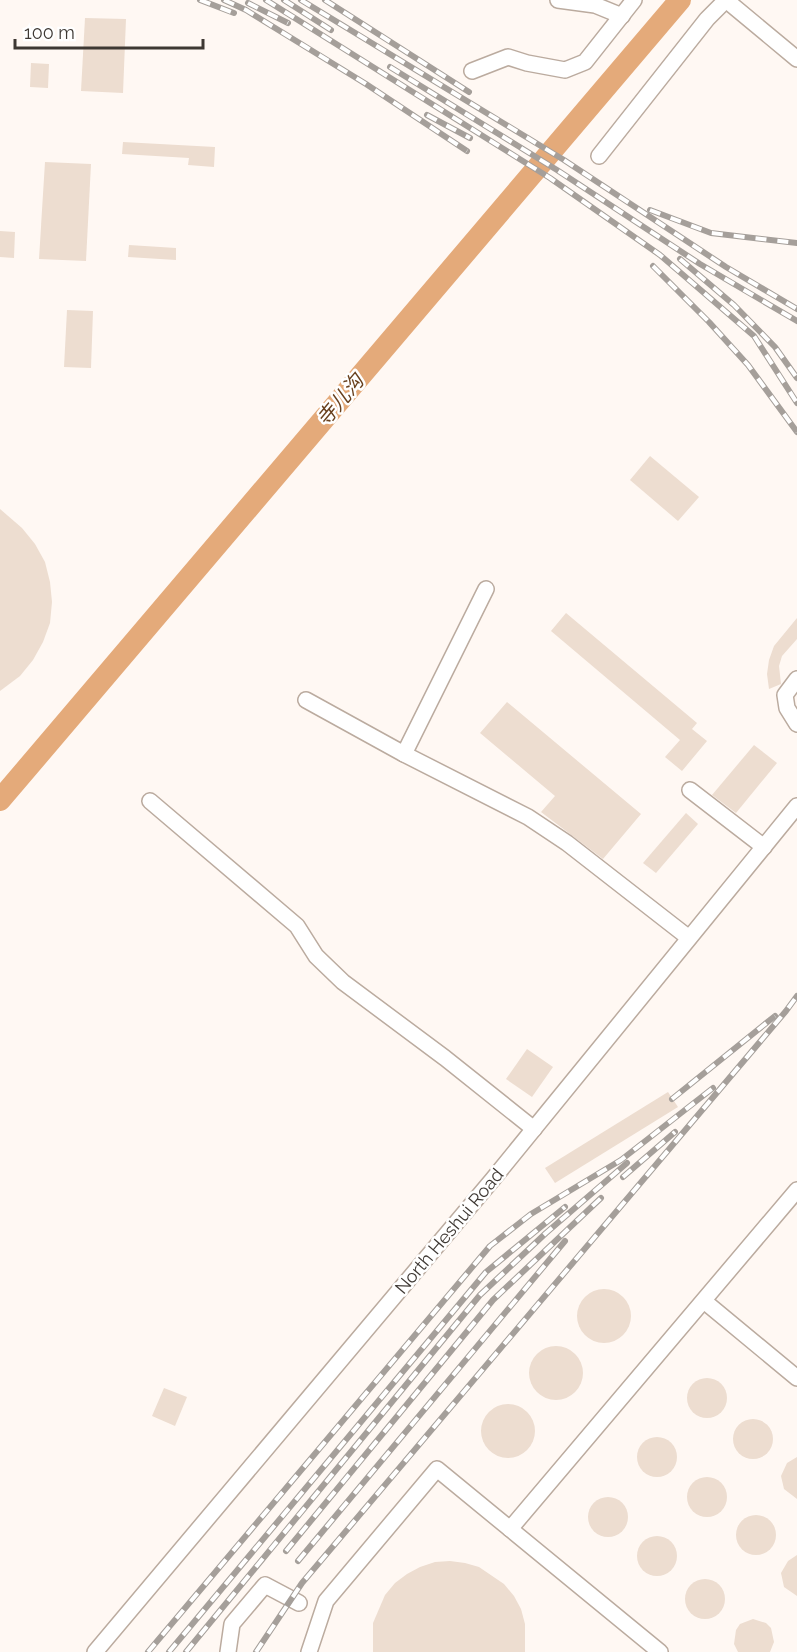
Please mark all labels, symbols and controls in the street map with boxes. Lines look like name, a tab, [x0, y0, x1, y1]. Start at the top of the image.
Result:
scale bar	[15, 12, 202, 50]
text: 100 m	[24, 22, 75, 43]
water label: 寺儿沟	[312, 368, 370, 431]
street label: North Heshui Road	[390, 1164, 508, 1298]

